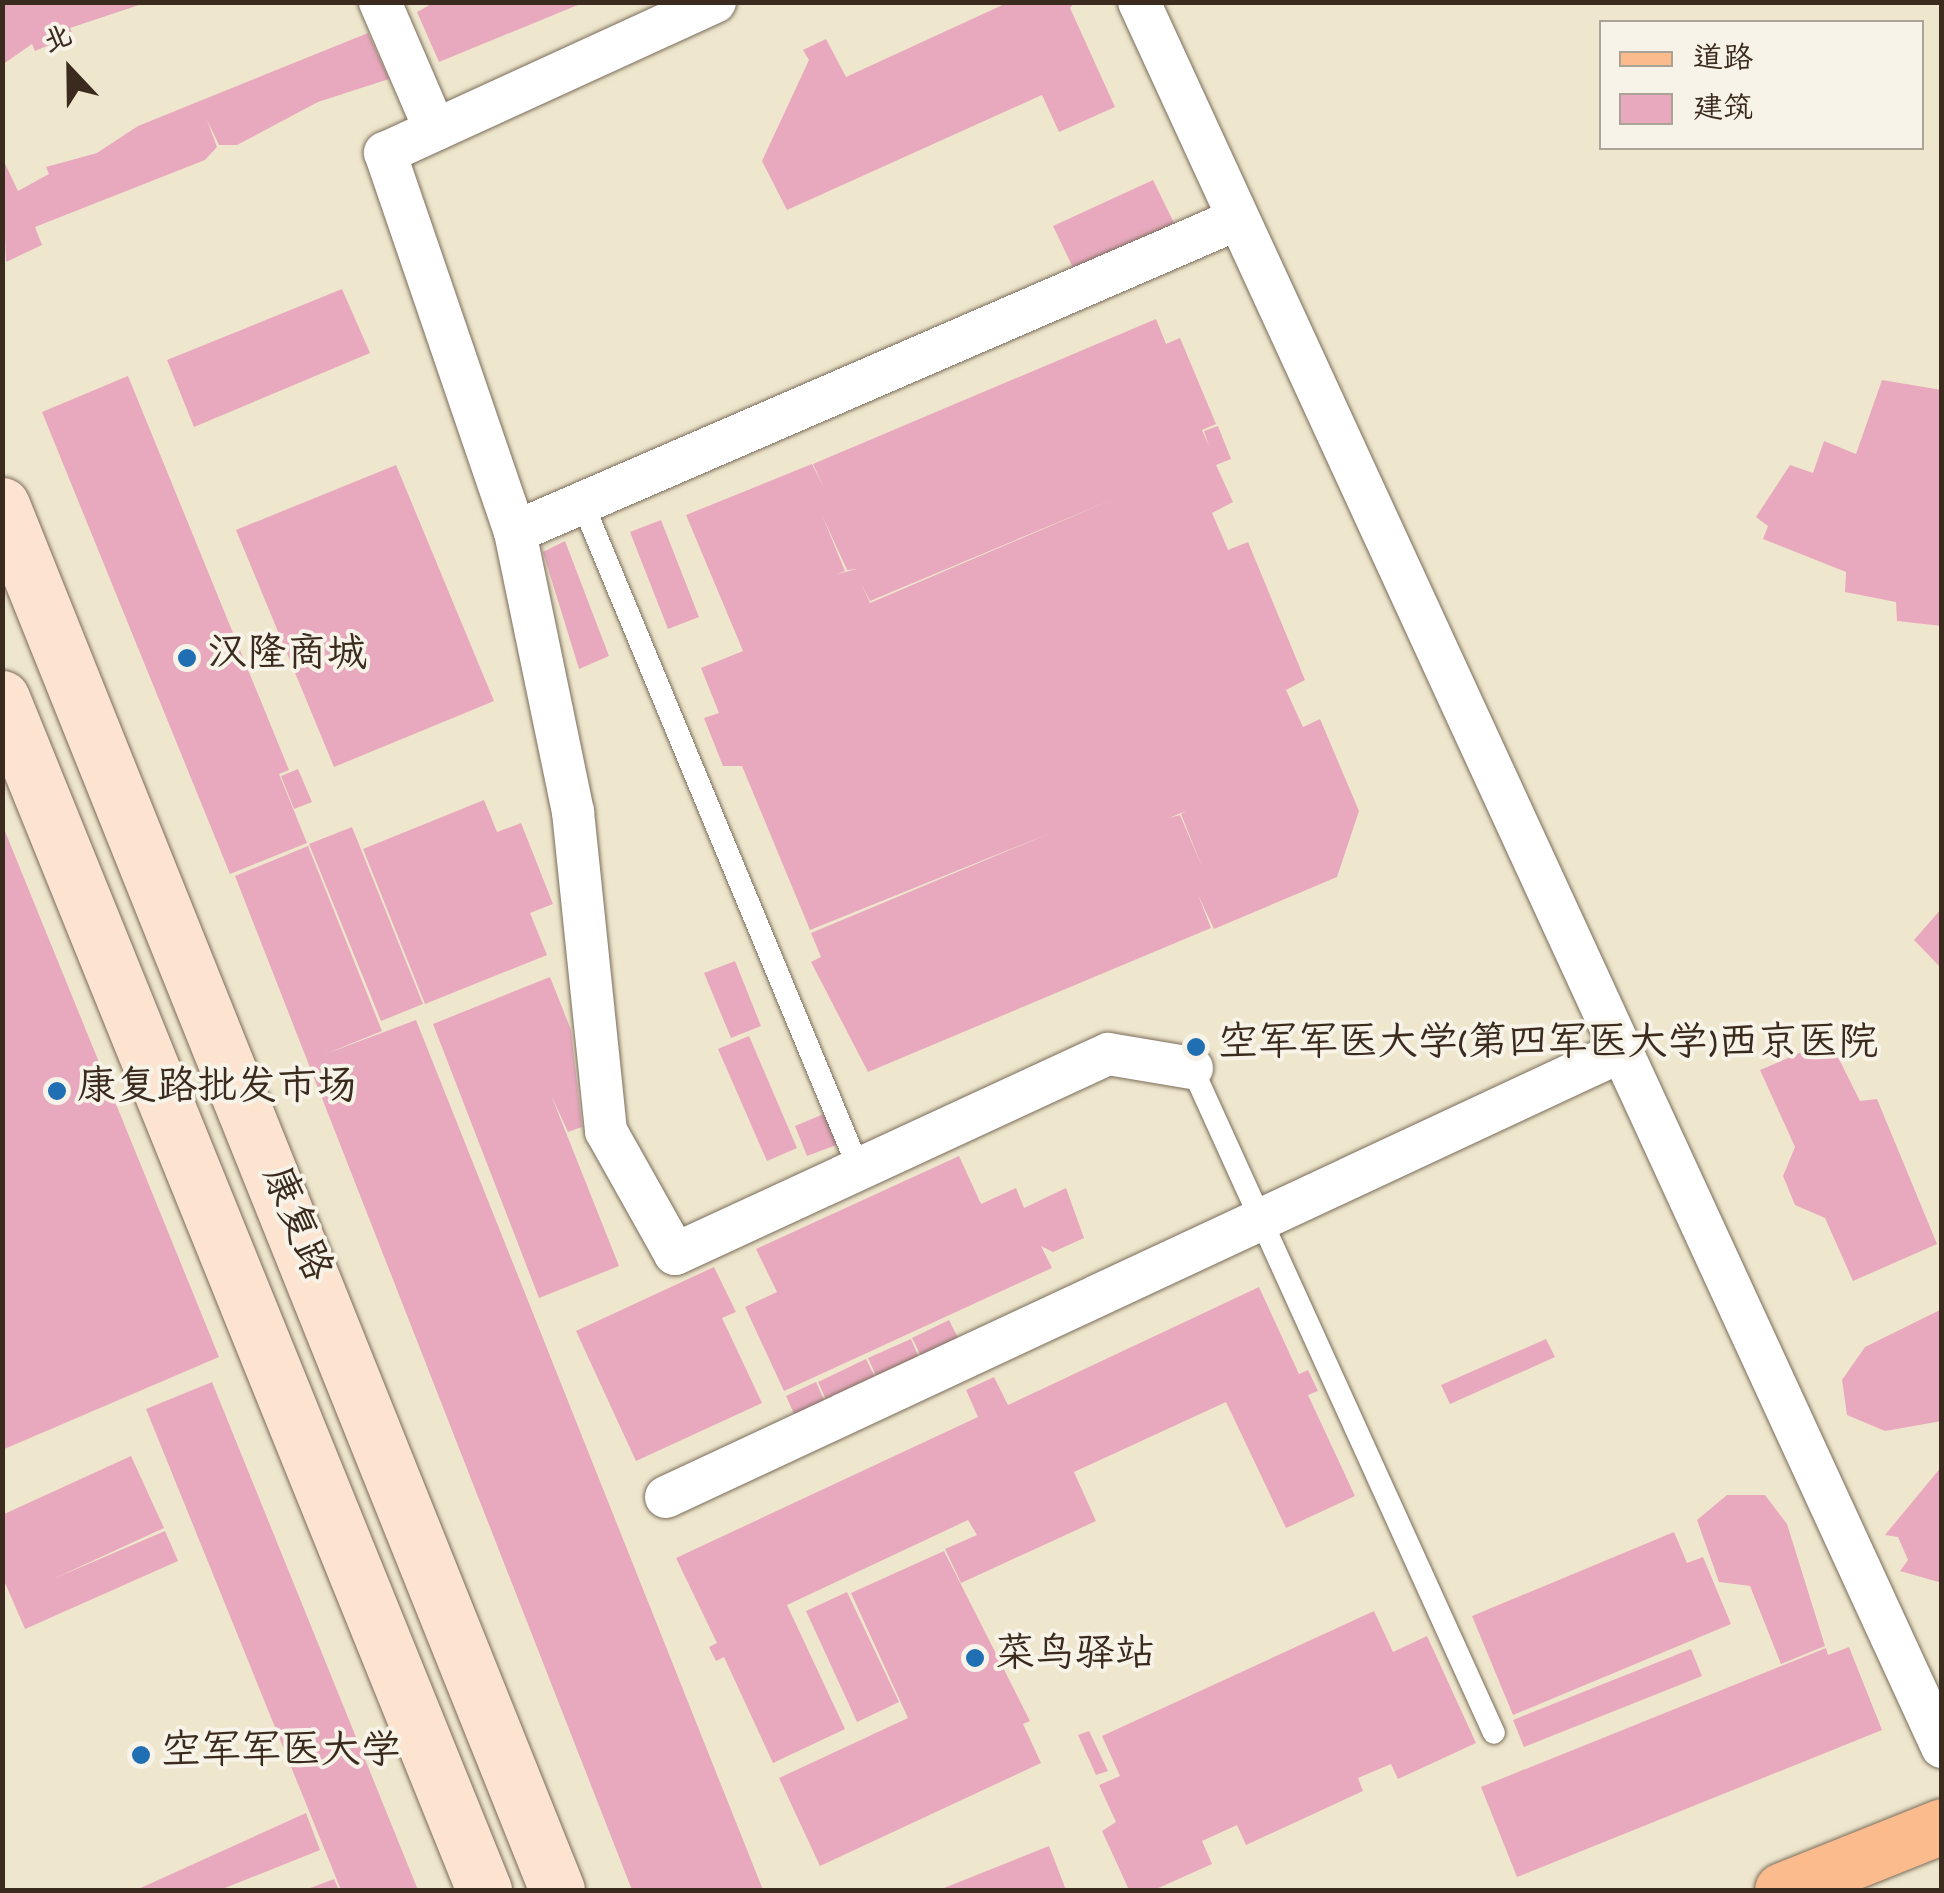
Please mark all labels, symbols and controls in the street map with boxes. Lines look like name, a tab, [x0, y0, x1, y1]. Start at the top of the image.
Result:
text: 北	[38, 18, 79, 66]
north arrow	[20, 20, 120, 120]
legend	[1599, 20, 1924, 150]
text: 道路	[1693, 40, 1753, 83]
text: 建筑	[1693, 90, 1753, 133]
place label: 汉隆商城	[207, 634, 367, 682]
marker: 汉隆商城	[176, 647, 198, 669]
place label: 空军军医大学(第四军医大学)西京医院	[1218, 1023, 1878, 1071]
marker: 空军军医大学(第四军医大学)西京医院	[1183, 1034, 1209, 1060]
place label: 康复路批发市场	[77, 1067, 357, 1115]
marker: 康复路批发市场	[46, 1080, 68, 1102]
street label: 康复路	[248, 1160, 338, 1290]
place label: 菜鸟驿站	[995, 1634, 1155, 1682]
marker: 菜鸟驿站	[964, 1647, 986, 1669]
place label: 空军军医大学	[161, 1731, 401, 1779]
marker: 空军军医大学	[130, 1744, 152, 1766]

